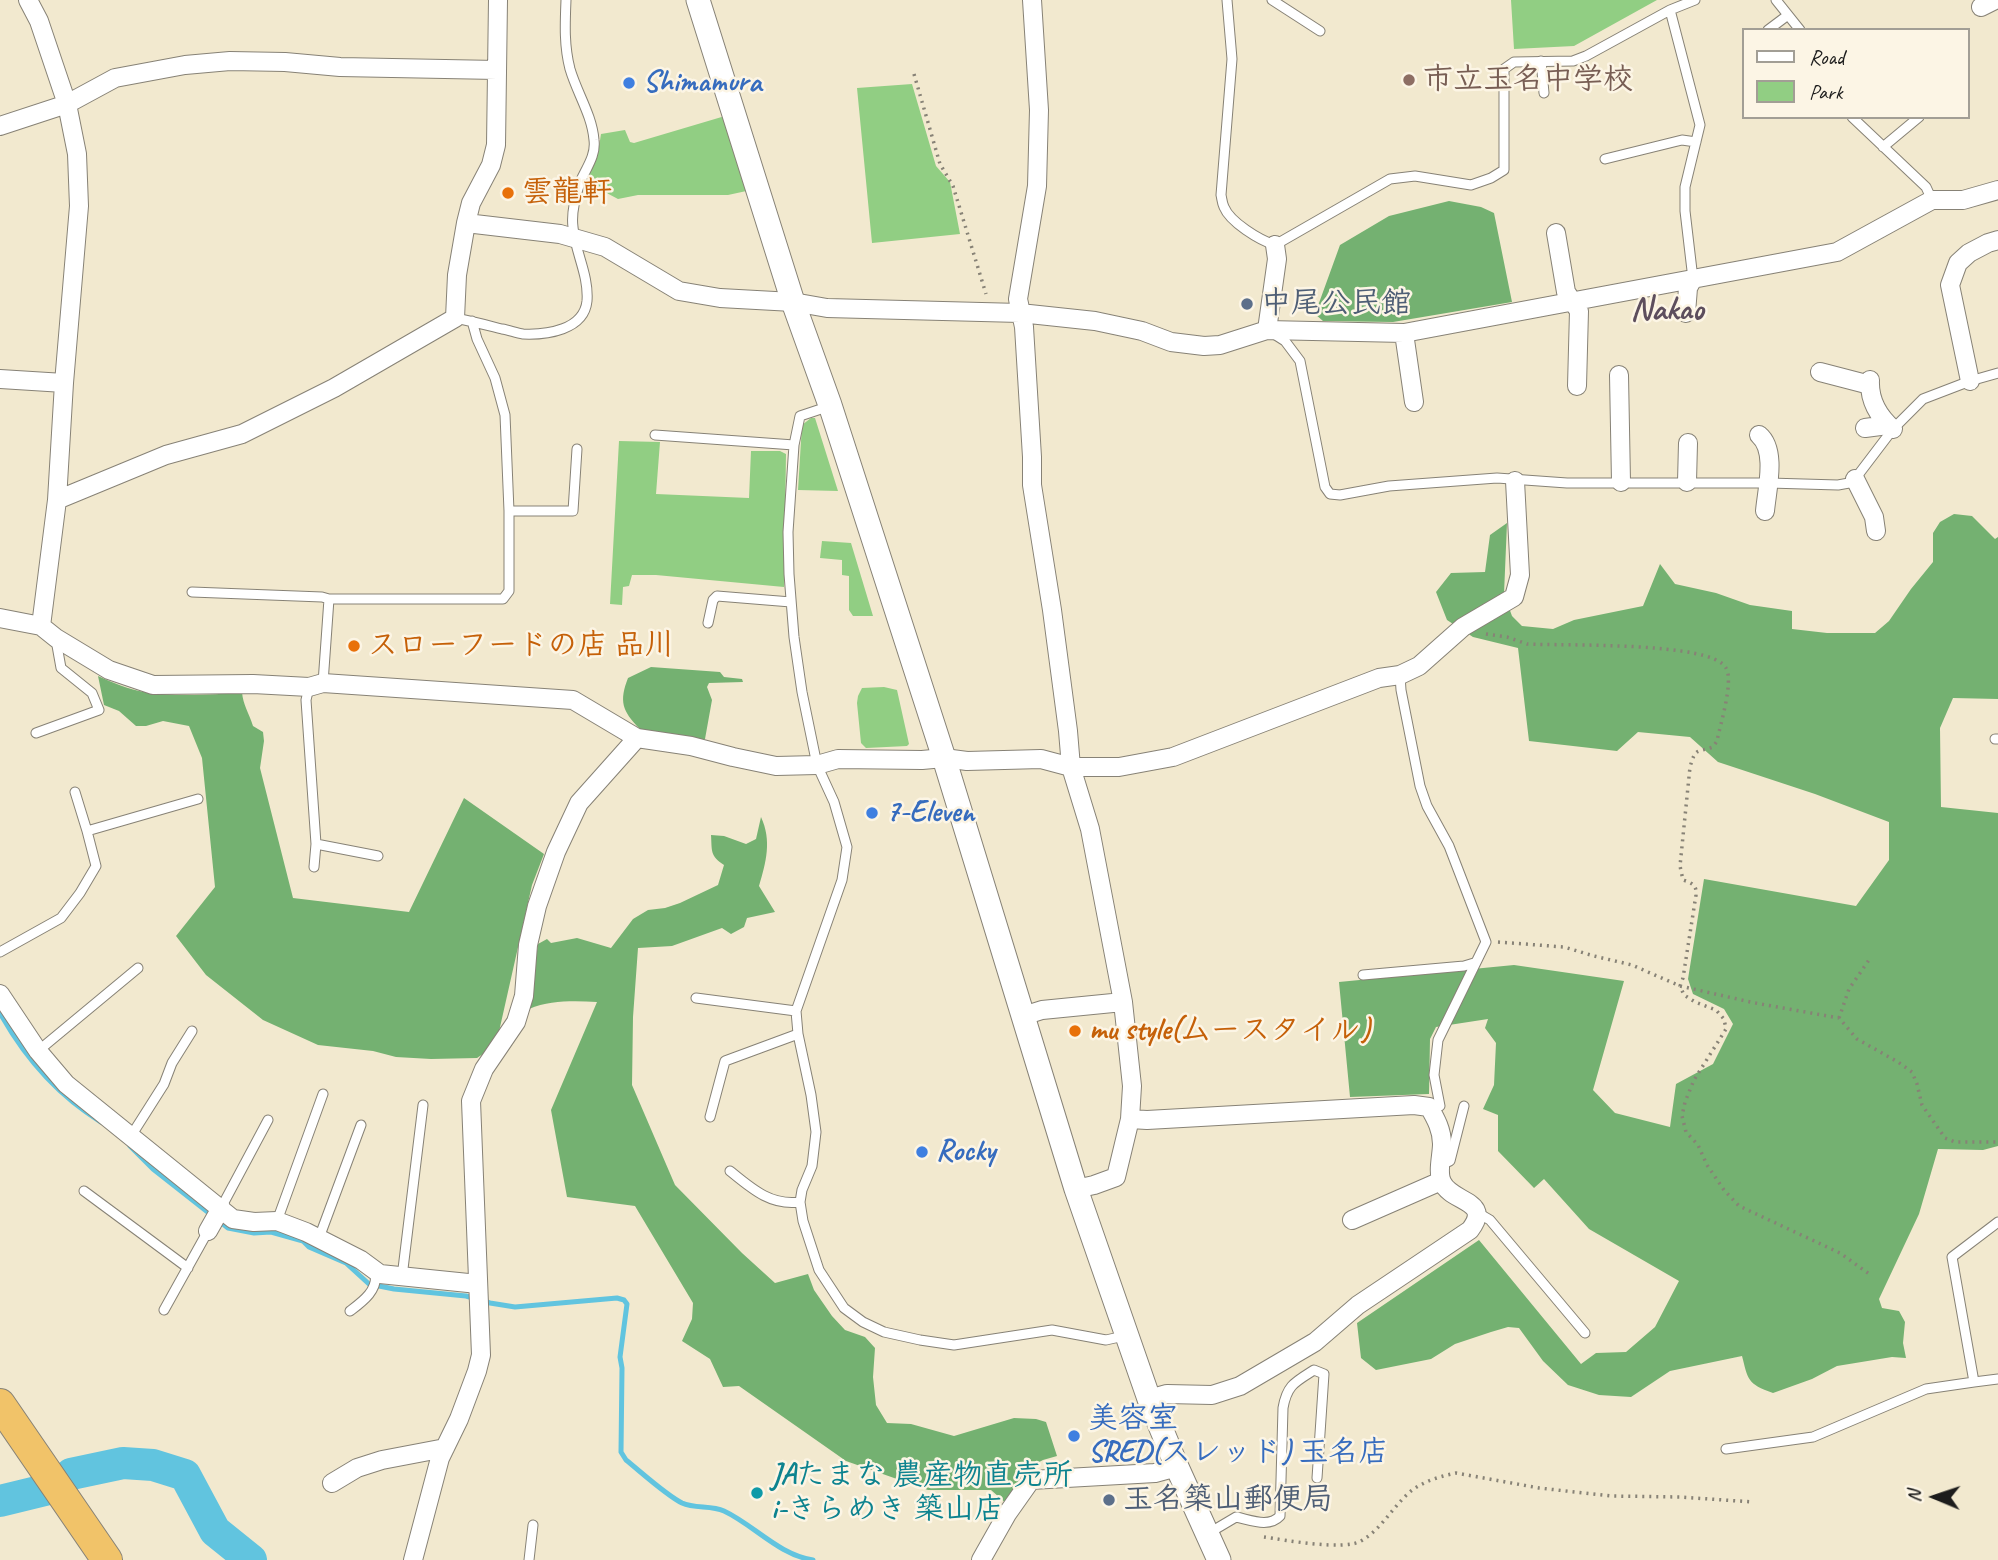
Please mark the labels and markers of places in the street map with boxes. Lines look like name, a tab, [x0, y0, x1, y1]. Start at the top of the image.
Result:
place label: 市立玉名中学校	[1423, 62, 1633, 98]
place label: Shimamura	[643, 65, 761, 101]
marker: 市立玉名中学校	[1401, 72, 1417, 88]
marker: Shimamura	[621, 75, 637, 91]
place label: 雲龍軒	[522, 175, 612, 211]
marker: 雲龍軒	[500, 185, 516, 201]
place label: 中尾公民館	[1261, 286, 1411, 322]
marker: 中尾公民館	[1239, 296, 1255, 312]
place label: スローフードの店 品川	[368, 628, 675, 664]
marker: スローフードの店 品川	[346, 638, 362, 654]
place label: 7-Eleven	[886, 795, 974, 831]
marker: 7-Eleven	[864, 805, 880, 821]
place label: mu style(厶ースタイル)	[1089, 1013, 1370, 1049]
marker: mu style(厶ースタイル)	[1067, 1023, 1083, 1039]
place label: Rocky	[936, 1134, 995, 1170]
marker: Rocky	[914, 1144, 930, 1160]
place label: 美容室 SRED(スレッド) 玉名店	[1088, 1401, 1388, 1472]
marker: 美容室 SRED(スレッド) 玉名店	[1066, 1428, 1082, 1444]
place label: JAたまな 農産物直売所 i-きらめき 築山店	[771, 1458, 1073, 1528]
place label: 玉名築山郵便局	[1123, 1482, 1333, 1518]
marker: JAたまな 農産物直売所 i-きらめき 築山店	[749, 1485, 765, 1501]
marker: 玉名築山郵便局	[1101, 1492, 1117, 1508]

